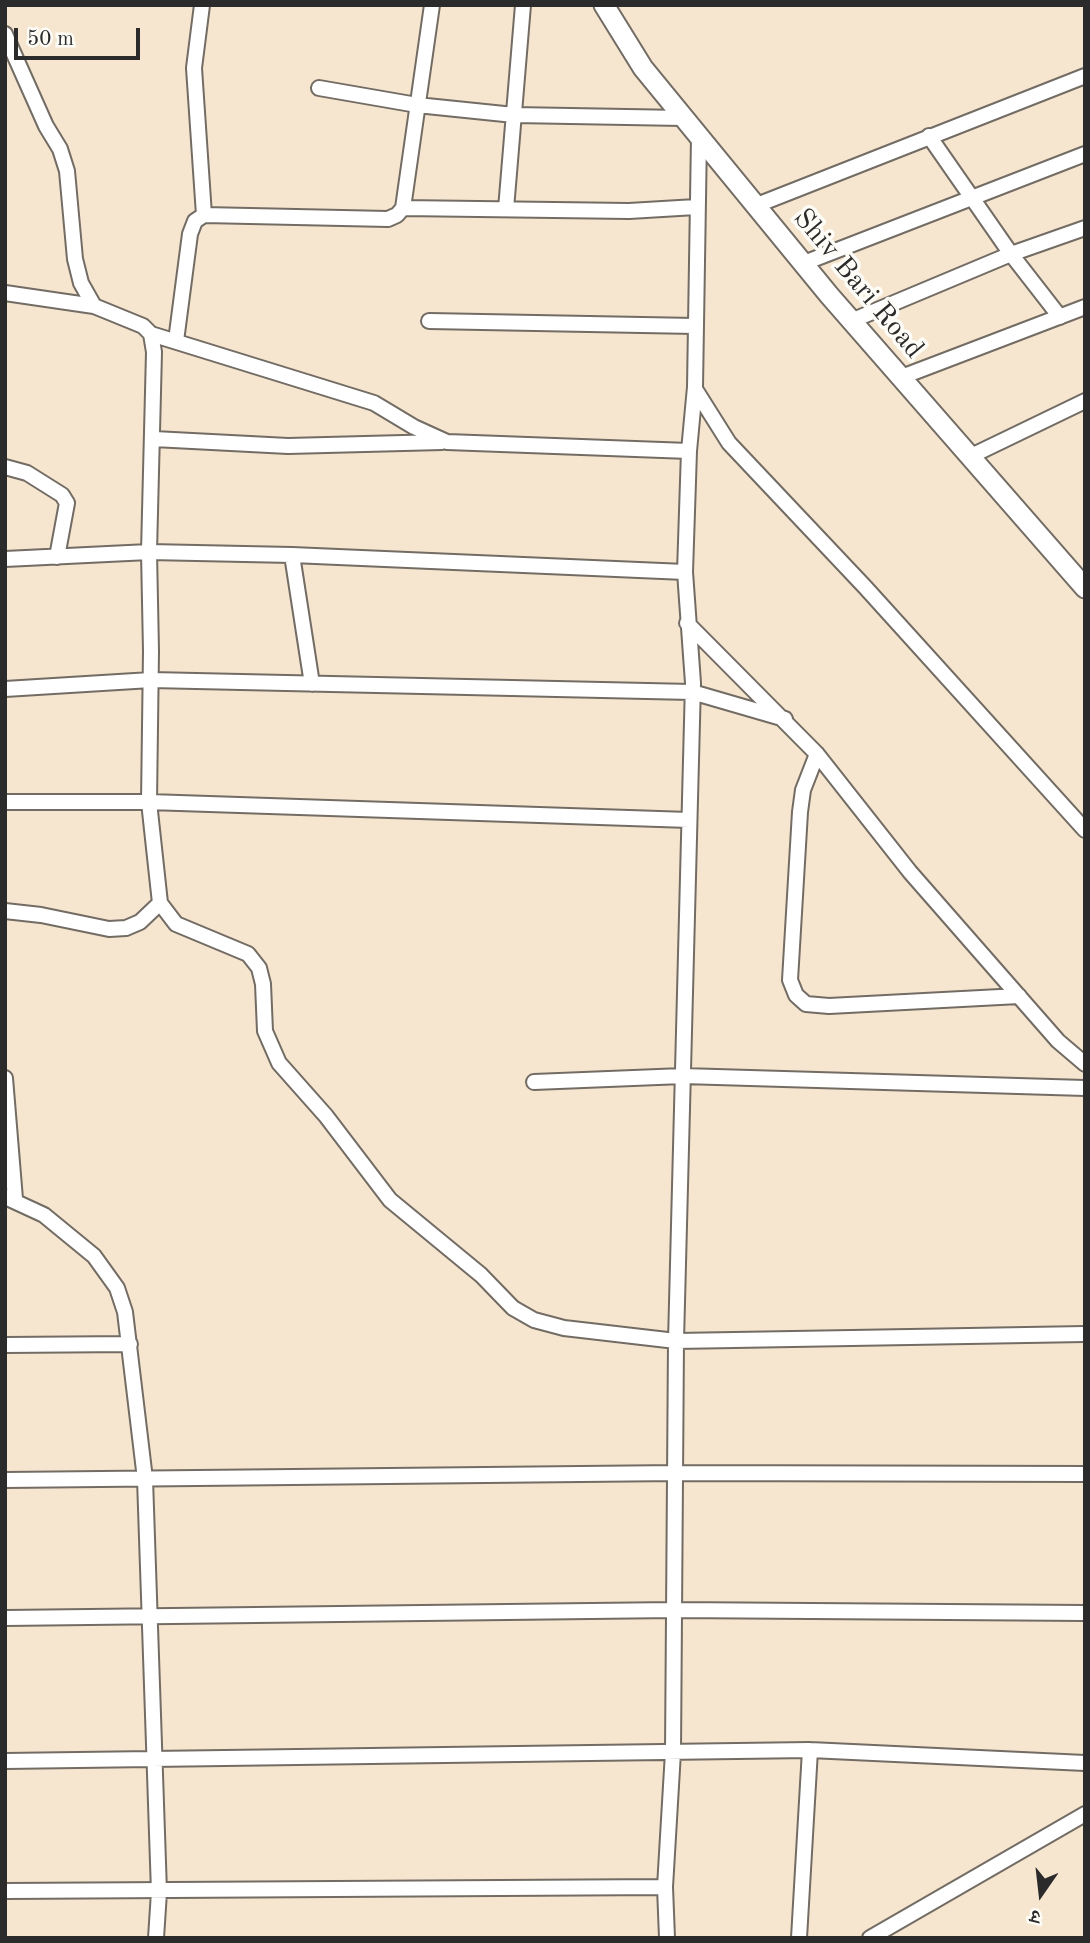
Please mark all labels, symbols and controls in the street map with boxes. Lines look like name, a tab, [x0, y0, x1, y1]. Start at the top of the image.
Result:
scale bar	[18, 14, 144, 58]
text: 50 m	[27, 29, 74, 50]
street label: Shiv Bari Road	[786, 202, 930, 366]
north arrow	[1006, 1859, 1076, 1929]
text: उ	[1029, 1904, 1043, 1925]

